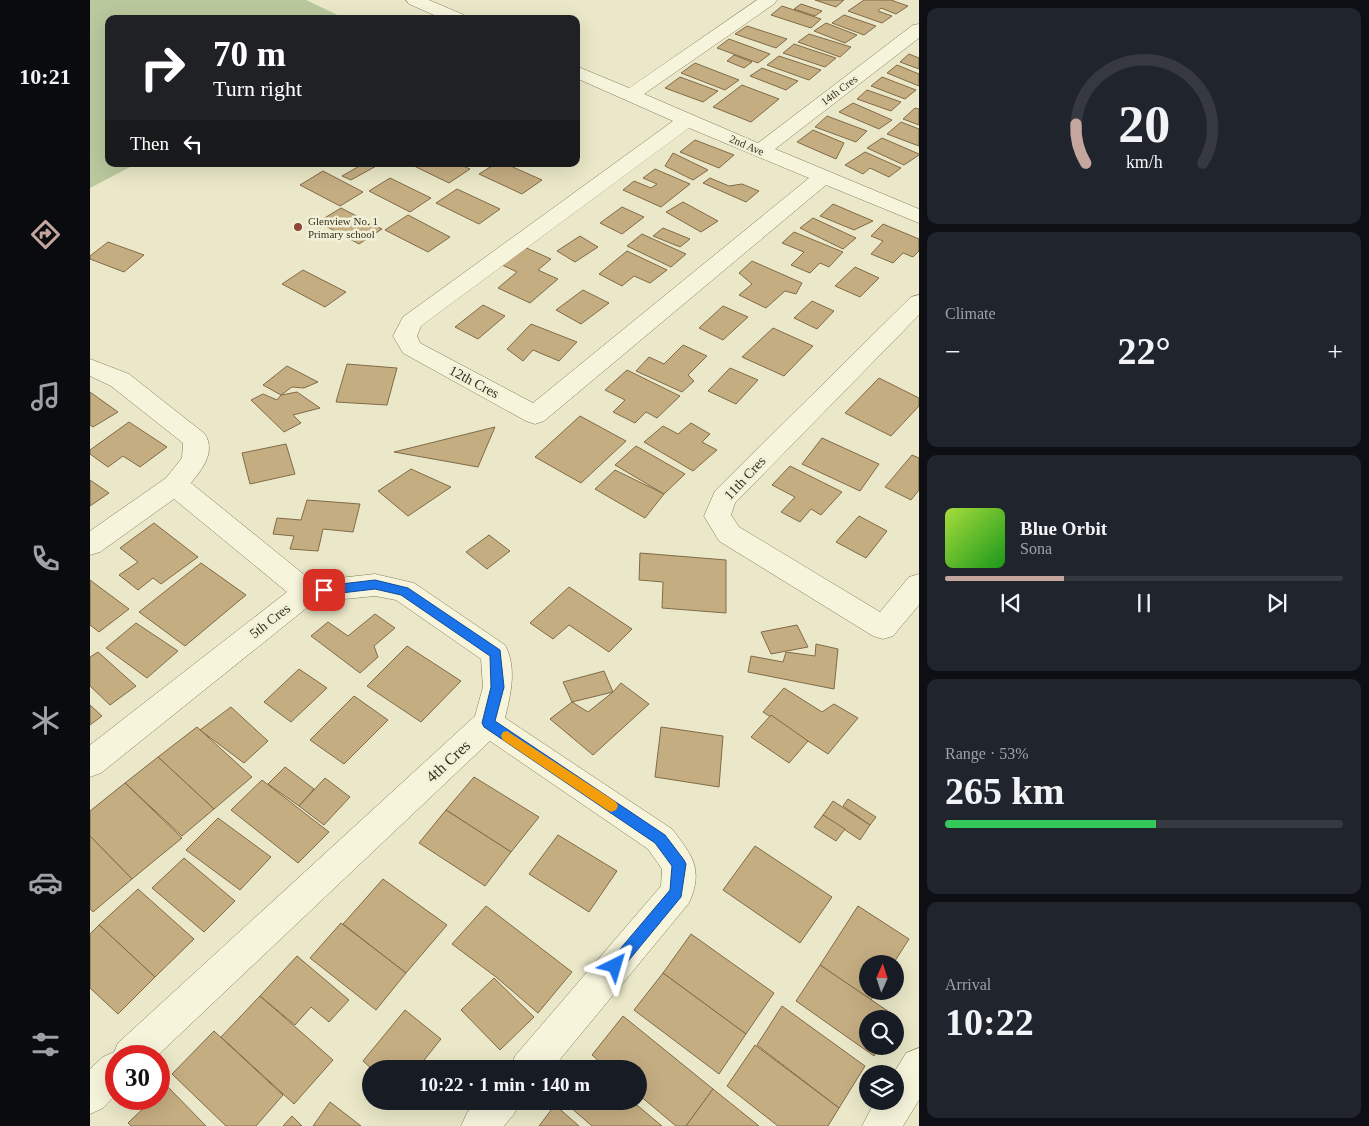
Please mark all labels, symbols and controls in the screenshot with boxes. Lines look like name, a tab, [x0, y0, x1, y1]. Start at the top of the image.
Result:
icon: right	[130, 35, 195, 100]
text: 70 m	[213, 35, 286, 74]
text: 10:21	[19, 64, 71, 89]
street label: 14th Cres	[818, 72, 860, 108]
text: Turn right	[213, 76, 302, 101]
text: 20	[1118, 96, 1170, 153]
icon: left	[179, 130, 207, 158]
street label: 2nd Ave	[728, 132, 766, 158]
text: Then	[130, 133, 169, 154]
text: km/h	[1126, 152, 1162, 172]
place label: Glenview No. 1 Primary school	[308, 215, 378, 240]
icon: directions	[28, 217, 63, 252]
marker: Glenview No. 1 Primary school	[292, 221, 304, 233]
text: Climate	[945, 305, 996, 322]
text: 22°	[1117, 330, 1171, 372]
text: −	[945, 336, 961, 367]
text: +	[1327, 336, 1343, 367]
street label: 12th Cres	[447, 363, 501, 401]
icon: music	[28, 379, 63, 414]
street label: 11th Cres	[721, 453, 769, 503]
text: Blue Orbit	[1020, 518, 1107, 539]
text: Sona	[1020, 540, 1052, 557]
icon: phone	[28, 541, 63, 576]
pin	[303, 569, 345, 611]
icon: arrive	[310, 576, 338, 604]
icon: previous	[997, 589, 1025, 617]
icon: pause	[1130, 589, 1158, 617]
icon: next	[1263, 589, 1291, 617]
street label: 5th Cres	[247, 601, 293, 641]
icon: climate	[28, 703, 63, 738]
street label: 4th Cres	[423, 736, 473, 786]
text: Range · 53%	[945, 745, 1029, 762]
text: 265 km	[945, 770, 1064, 812]
icon: car	[28, 865, 63, 900]
position arrow	[588, 939, 640, 991]
north arrow	[859, 955, 904, 1000]
map controls	[859, 955, 904, 1110]
text: Arrival	[945, 976, 991, 993]
text: 10:22	[945, 1001, 1034, 1043]
button: search	[859, 1010, 904, 1055]
icon: filters	[28, 1027, 63, 1062]
speed limit sign: 30	[105, 1045, 170, 1110]
button: layers	[859, 1065, 904, 1110]
text: 10:22 · 1 min · 140 m	[419, 1074, 590, 1095]

